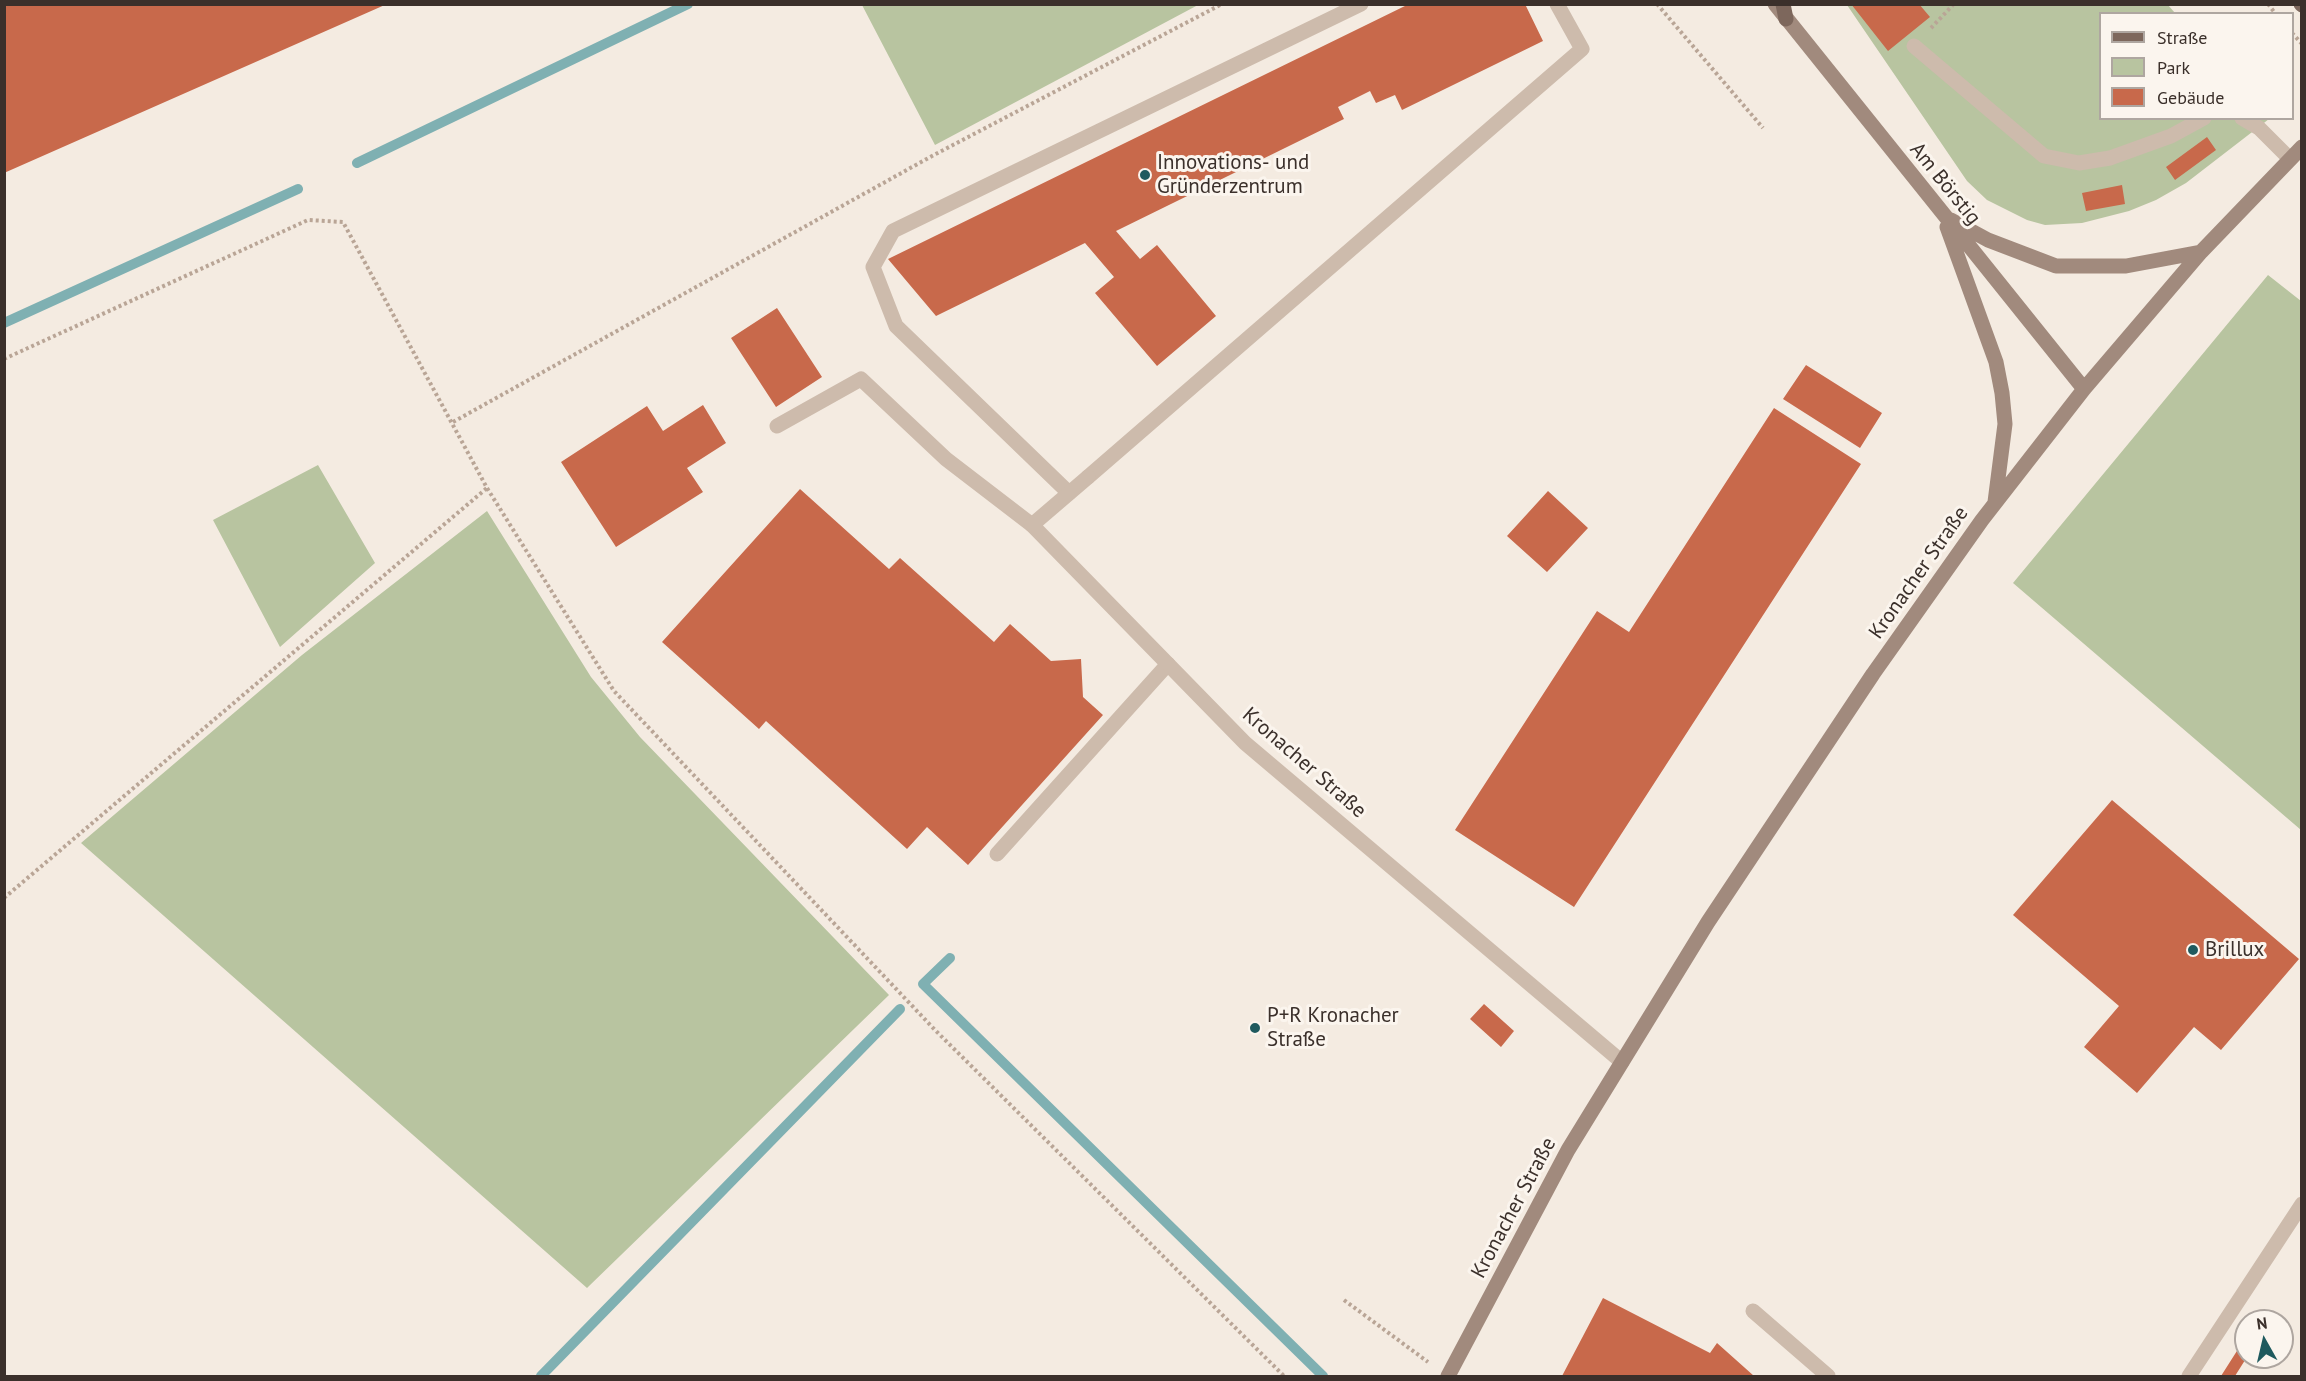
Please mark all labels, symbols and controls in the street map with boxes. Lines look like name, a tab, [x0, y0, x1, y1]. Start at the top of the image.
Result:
legend	[2099, 12, 2294, 120]
text: Straße	[2157, 26, 2208, 49]
text: Park	[2157, 56, 2190, 79]
text: Gebäude	[2157, 86, 2224, 109]
street label: Am Börstig	[1904, 138, 1986, 230]
place label: Innovations- und Gründerzentrum	[1157, 150, 1309, 200]
marker: Innovations- und Gründerzentrum	[1138, 168, 1152, 182]
street label: Kronacher Straße	[1864, 502, 1974, 644]
street label: Kronacher Straße	[1237, 702, 1371, 824]
place label: Brillux	[2205, 937, 2264, 963]
marker: Brillux	[2186, 943, 2200, 957]
place label: P+R Kronacher Straße	[1267, 1003, 1399, 1053]
marker: P+R Kronacher Straße	[1248, 1021, 1262, 1035]
street label: Kronacher Straße	[1466, 1133, 1562, 1283]
north arrow	[2234, 1309, 2294, 1369]
text: N	[2255, 1313, 2268, 1334]

